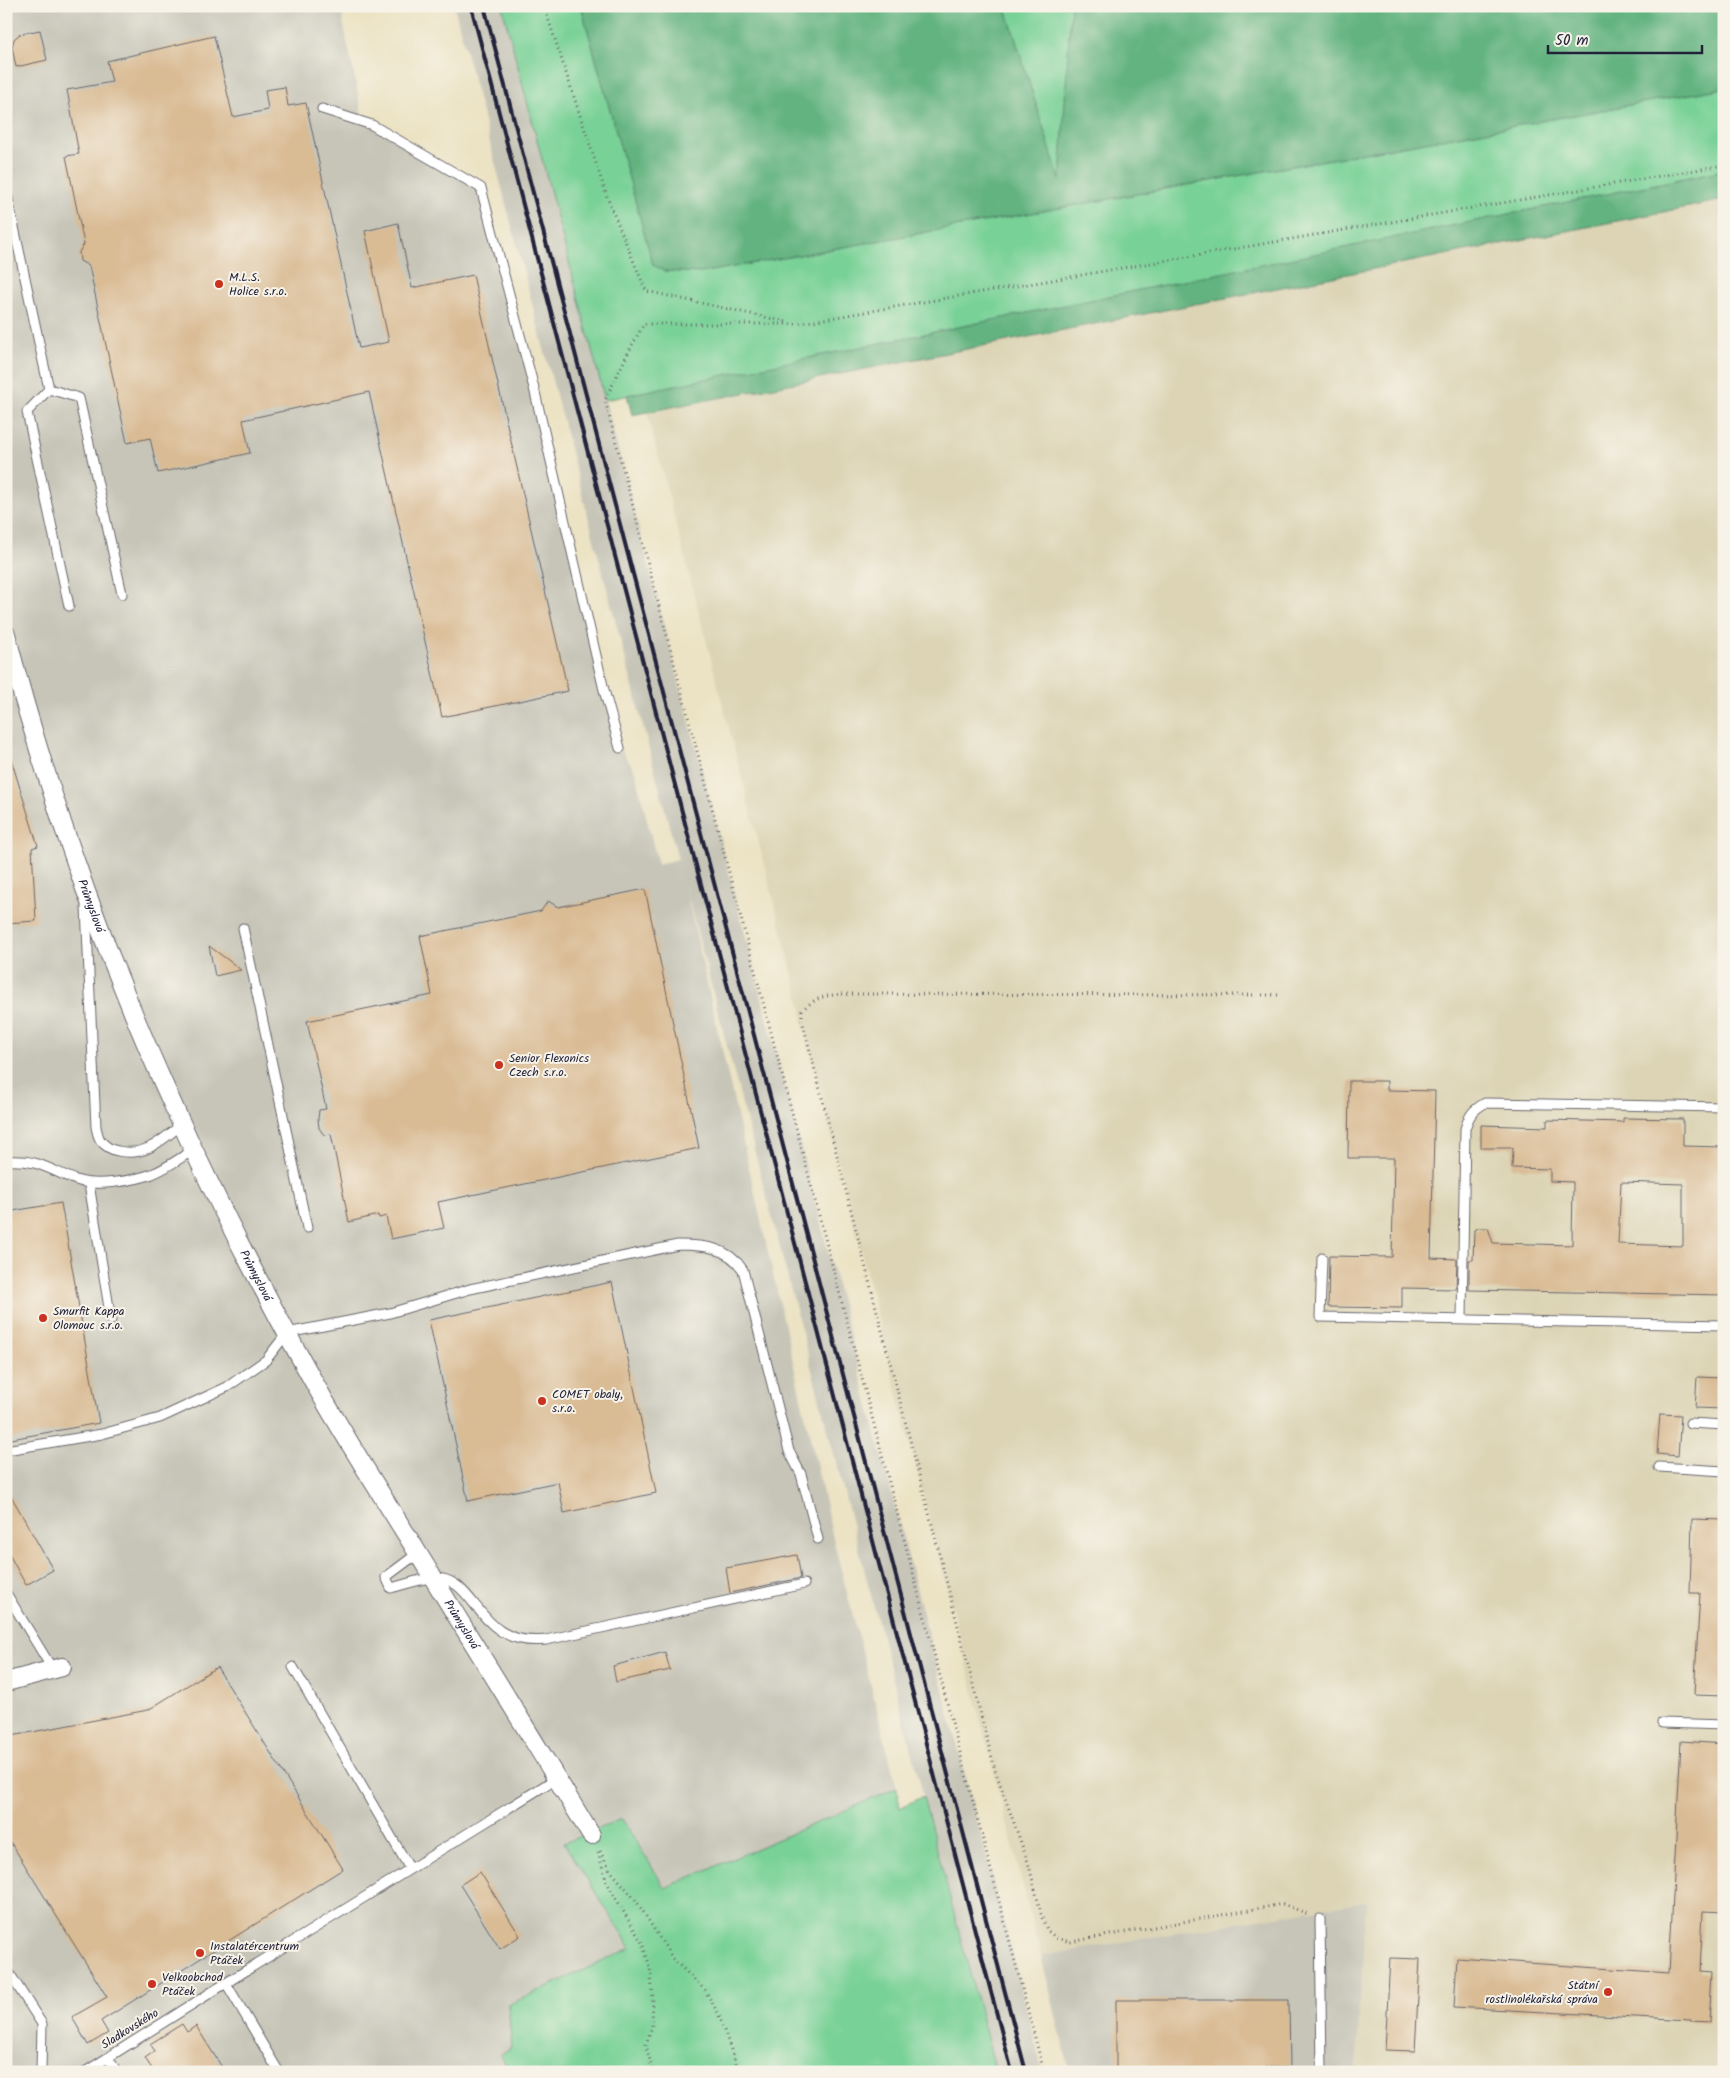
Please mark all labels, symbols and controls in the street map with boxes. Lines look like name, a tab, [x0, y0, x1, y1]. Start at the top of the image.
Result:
scale bar	[1548, 22, 1701, 54]
text: 50 m	[1555, 29, 1589, 53]
place label: M.L.S. Holice s.r.o.	[229, 268, 287, 301]
marker: M.L.S. Holice s.r.o.	[213, 278, 225, 290]
street label: Průmyslová	[73, 876, 110, 937]
place label: Senior Flexonics Czech s.r.o.	[509, 1049, 589, 1082]
marker: Senior Flexonics Czech s.r.o.	[493, 1059, 505, 1071]
street label: Průmyslová	[235, 1246, 278, 1306]
place label: Smurfit Kappa Olomouc s.r.o.	[53, 1302, 125, 1335]
marker: Smurfit Kappa Olomouc s.r.o.	[37, 1312, 49, 1324]
place label: COMET obaly, s.r.o.	[552, 1385, 623, 1418]
marker: COMET obaly, s.r.o.	[536, 1395, 548, 1407]
street label: Průmyslová	[439, 1596, 485, 1654]
place label: Instalatércentrum Ptáček	[210, 1937, 299, 1970]
marker: Instalatércentrum Ptáček	[194, 1947, 206, 1959]
place label: Velkoobchod Ptáček	[162, 1968, 224, 2001]
place label: Státní rostlinolékařská správa	[1486, 1976, 1600, 2009]
marker: Velkoobchod Ptáček	[146, 1978, 158, 1990]
marker: Státní rostlinolékařská správa	[1602, 1986, 1614, 1998]
street label: Sladkovského	[97, 2004, 163, 2054]

